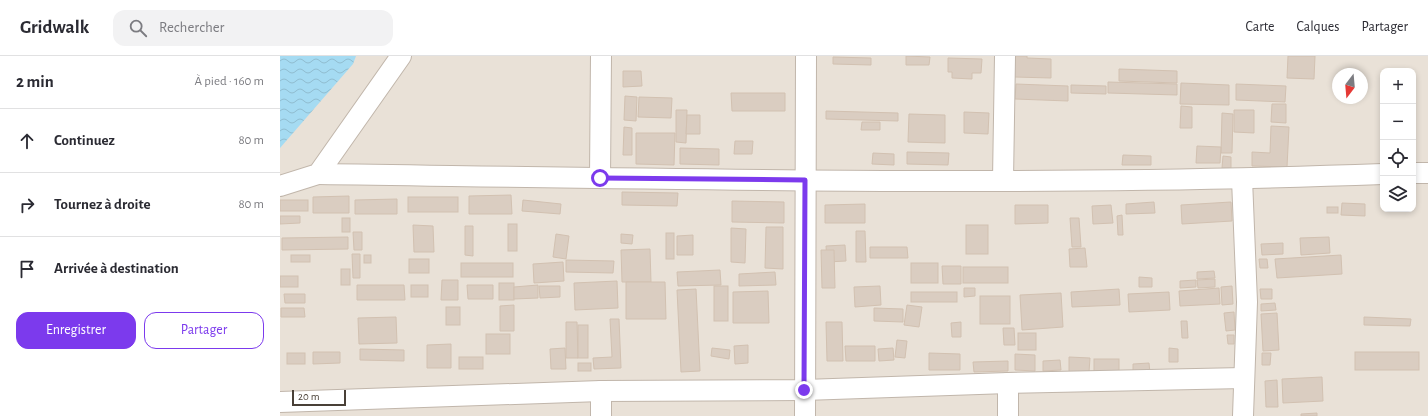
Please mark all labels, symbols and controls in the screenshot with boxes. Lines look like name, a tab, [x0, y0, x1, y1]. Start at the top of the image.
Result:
search box	[113, 10, 393, 46]
icon: search	[127, 17, 149, 39]
text: Gridwalk	[20, 18, 89, 37]
text: Rechercher	[159, 20, 224, 35]
text: Carte	[1246, 20, 1274, 34]
text: Calques	[1296, 20, 1340, 34]
text: Partager	[1362, 20, 1408, 34]
north arrow	[1332, 68, 1368, 104]
map controls	[1380, 68, 1416, 212]
button: +	[1380, 68, 1416, 104]
text: 2 min	[16, 73, 54, 90]
text: À pied · 160 m	[195, 75, 264, 88]
button: −	[1380, 104, 1416, 140]
icon: ahead	[16, 130, 38, 152]
text: Continuez	[54, 133, 115, 148]
text: 80 m	[238, 134, 264, 147]
button: locate	[1380, 140, 1416, 176]
route start	[591, 169, 609, 187]
button: layers	[1380, 176, 1416, 212]
icon: right	[16, 194, 38, 216]
text: Tournez à droite	[54, 197, 151, 212]
text: 80 m	[238, 198, 264, 211]
icon: arrive	[16, 258, 38, 280]
text: Arrivée à destination	[54, 261, 179, 276]
button: Enregistrer	[16, 312, 136, 349]
button: Partager	[144, 312, 264, 349]
route end	[795, 381, 813, 399]
scale bar	[292, 388, 346, 407]
text: 20 m	[298, 391, 319, 402]

